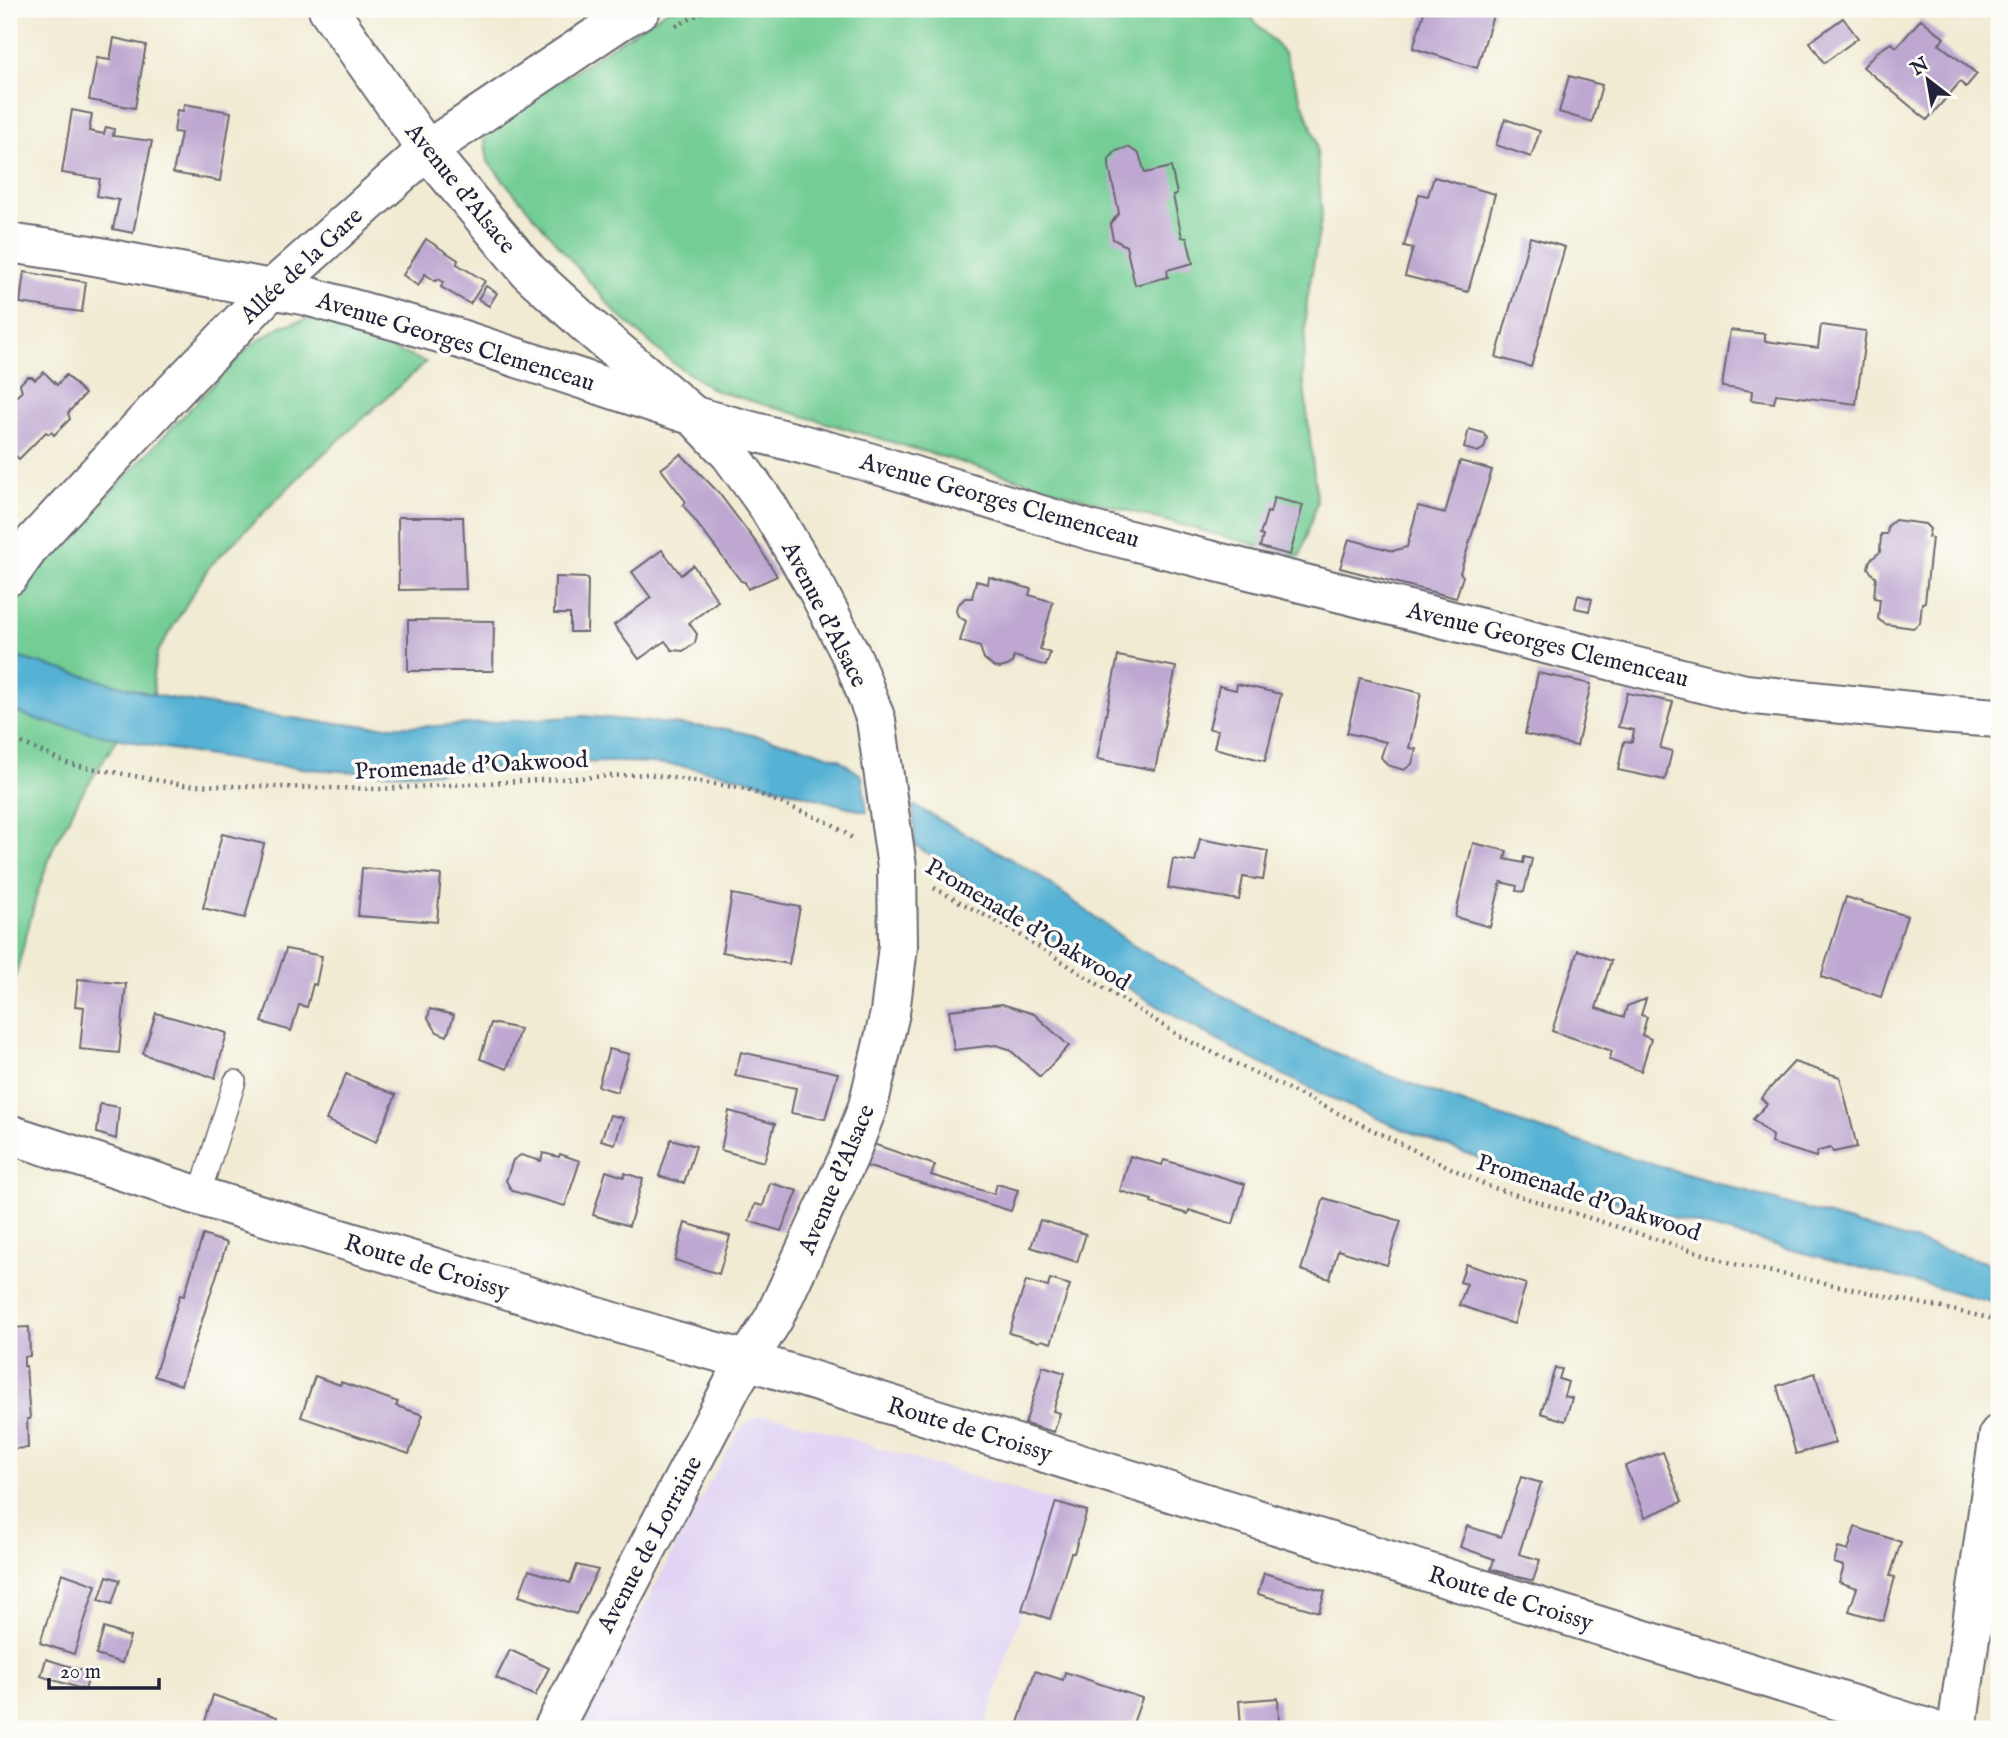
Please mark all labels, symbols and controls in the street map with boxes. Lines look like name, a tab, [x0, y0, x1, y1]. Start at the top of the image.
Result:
north arrow	[1892, 46, 1962, 116]
text: N	[1906, 52, 1934, 82]
street label: Avenue d'Alsace	[397, 116, 522, 261]
street label: Allée de la Gare	[233, 201, 370, 332]
street label: Avenue Georges Clemenceau	[312, 285, 598, 400]
street label: Avenue Georges Clemenceau	[855, 446, 1143, 556]
street label: Avenue d'Alsace	[773, 536, 874, 693]
street label: Avenue Georges Clemenceau	[1403, 595, 1692, 695]
street label: Promenade d'Oakwood	[353, 745, 589, 788]
street label: Promenade d'Oakwood	[919, 852, 1136, 999]
street label: Avenue d'Alsace	[791, 1100, 883, 1260]
street label: Promenade d'Oakwood	[1473, 1148, 1705, 1249]
street label: Route de Croissy	[340, 1228, 513, 1307]
street label: Route de Croissy	[883, 1391, 1056, 1470]
street label: Avenue de Lorraine	[590, 1451, 710, 1639]
street label: Route de Croissy	[1424, 1560, 1597, 1639]
scale bar	[49, 1647, 159, 1691]
text: 20 m	[60, 1659, 101, 1686]

